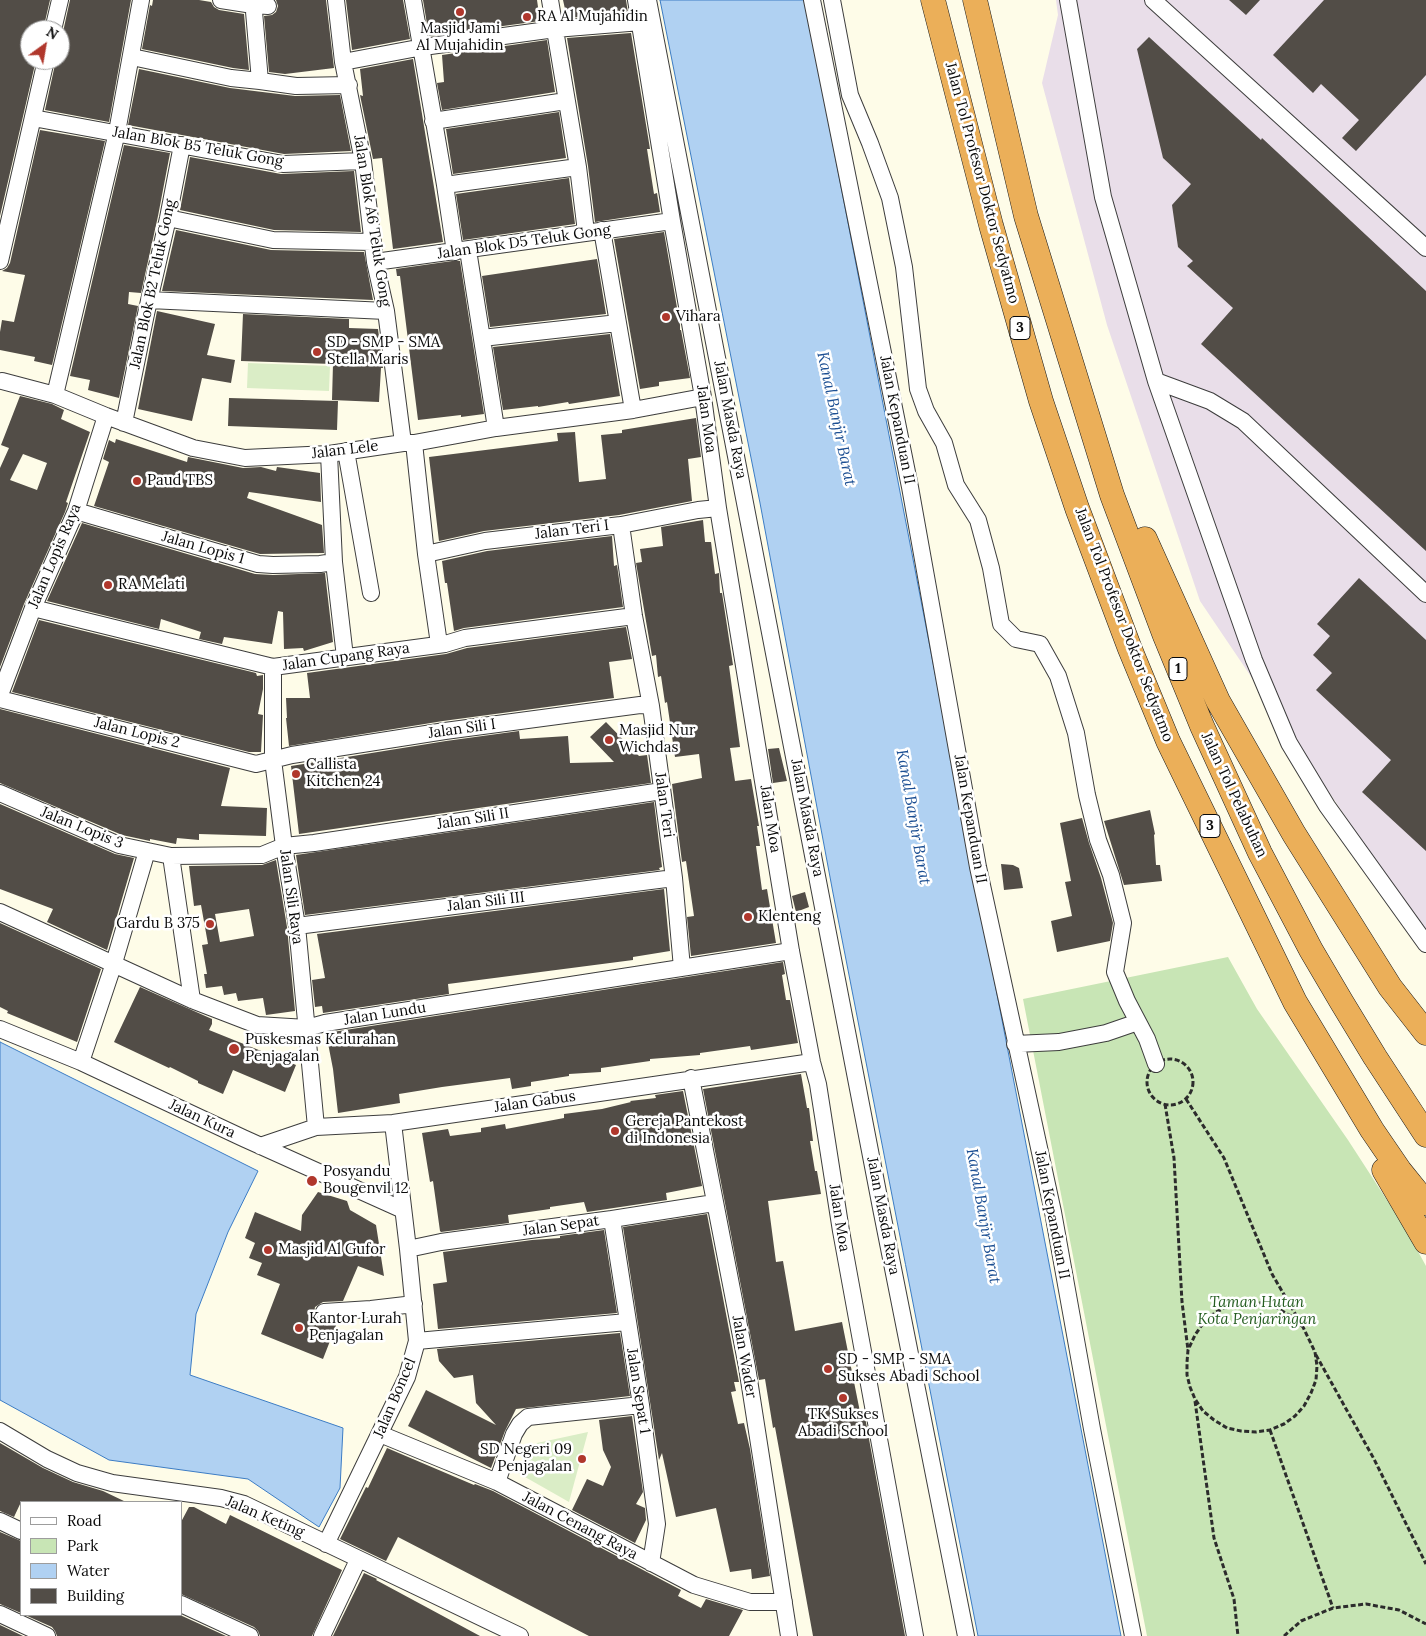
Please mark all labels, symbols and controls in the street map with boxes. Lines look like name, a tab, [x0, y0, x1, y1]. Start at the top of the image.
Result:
marker: Masjid Jami Al Mujahidin	[454, 6, 466, 18]
place label: RA Al Mujahidin	[537, 8, 648, 26]
marker: RA Al Mujahidin	[521, 11, 533, 23]
north arrow	[20, 20, 70, 70]
place label: Masjid Jami Al Mujahidin	[416, 20, 504, 55]
text: N	[43, 23, 62, 44]
street label: Jalan Tol Profesor Doktor Sedyatmo	[941, 60, 1023, 306]
street label: Jalan Blok B5 Teluk Gong	[111, 123, 285, 171]
street label: Jalan Blok A6 Teluk Gong	[350, 134, 394, 308]
street label: Jalan Blok B2 Teluk Gong	[126, 198, 180, 370]
street label: Jalan Blok D5 Teluk Gong	[436, 221, 612, 263]
place label: Vihara	[676, 308, 721, 326]
marker: Vihara	[660, 311, 672, 323]
road number: 3	[1010, 316, 1030, 339]
place label: SD - SMP - SMA Stella Maris	[327, 334, 440, 369]
marker: SD - SMP - SMA Stella Maris	[311, 346, 323, 358]
water label: Kanal Banjir Barat	[812, 350, 860, 488]
street label: Jalan Kepanduan II	[876, 354, 918, 486]
street label: Jalan Masda Raya	[710, 360, 750, 480]
street label: Jalan Moa	[692, 384, 720, 454]
street label: Jalan Lele	[311, 437, 379, 463]
place label: Paud TBS	[147, 472, 213, 490]
marker: Paud TBS	[131, 475, 143, 487]
street label: Jalan Lopis Raya	[25, 501, 85, 611]
street label: Jalan Tol Profesor Doktor Sedyatmo	[1071, 505, 1177, 745]
street label: Jalan Teri I	[534, 517, 610, 543]
street label: Jalan Lopis 1	[160, 528, 246, 568]
place label: RA Melati	[118, 576, 185, 594]
marker: RA Melati	[102, 579, 114, 591]
street label: Jalan Cupang Raya	[281, 639, 411, 675]
road number: 1	[1169, 658, 1187, 681]
street label: Jalan Lopis 2	[92, 714, 182, 752]
street label: Jalan Sili I	[427, 715, 497, 743]
place label: Masjid Nur Wichdas	[619, 722, 695, 757]
street label: Jalan Tol Pelabuhan	[1197, 730, 1271, 860]
marker: Masjid Nur Wichdas	[603, 734, 615, 746]
water label: Kanal Banjir Barat	[892, 748, 934, 886]
street label: Jalan Kepanduan II	[950, 753, 990, 885]
place label: Callista Kitchen 24	[306, 756, 381, 791]
street label: Jalan Masda Raya	[787, 758, 827, 878]
marker: Callista Kitchen 24	[290, 768, 302, 780]
street label: Jalan Teri	[651, 771, 677, 839]
street label: Jalan Moa	[756, 784, 784, 854]
street label: Jalan Lopis 3	[38, 803, 126, 853]
street label: Jalan Sili II	[436, 804, 510, 834]
road number: 3	[1200, 814, 1220, 838]
street label: Jalan Sili Raya	[275, 848, 307, 946]
street label: Jalan Sili III	[446, 888, 526, 916]
place label: Klenteng	[758, 908, 821, 926]
marker: Klenteng	[742, 911, 754, 923]
place label: Gardu B 375	[116, 915, 200, 933]
marker: Gardu B 375	[204, 918, 216, 930]
street label: Jalan Lundu	[343, 999, 427, 1029]
place label: Puskesmas Kelurahan Penjagalan	[245, 1031, 396, 1066]
marker: Puskesmas Kelurahan Penjagalan	[227, 1042, 241, 1056]
street label: Jalan Gabus	[493, 1087, 577, 1117]
street label: Jalan Kura	[166, 1096, 238, 1142]
place label: Gereja Pantekost di Indonesia	[625, 1113, 744, 1148]
marker: Gereja Pantekost di Indonesia	[609, 1125, 621, 1137]
water label: Kanal Banjir Barat	[962, 1147, 1004, 1285]
street label: Jalan Kepanduan II	[1031, 1149, 1073, 1281]
street label: Jalan Masda Raya	[863, 1156, 903, 1276]
place label: Posyandu Bougenvil 12	[323, 1163, 409, 1198]
marker: Posyandu Bougenvil 12	[305, 1174, 319, 1188]
street label: Jalan Moa	[825, 1183, 853, 1253]
street label: Jalan Sepat	[522, 1212, 600, 1240]
place label: Masjid Al Gufor	[278, 1241, 386, 1259]
marker: Masjid Al Gufor	[262, 1244, 274, 1256]
park label: Taman Hutan Kota Penjaringan	[1198, 1294, 1316, 1329]
place label: Kantor Lurah Penjagalan	[309, 1310, 402, 1345]
street label: Jalan Wader	[728, 1314, 760, 1400]
marker: Kantor Lurah Penjagalan	[293, 1322, 305, 1334]
street label: Jalan Sepat 1	[622, 1347, 654, 1435]
place label: SD - SMP - SMA Sukses Abadi School	[838, 1351, 979, 1386]
street label: Jalan Boncel	[370, 1355, 420, 1441]
marker: SD - SMP - SMA Sukses Abadi School	[822, 1363, 834, 1375]
marker: TK Sukses Abadi School	[837, 1392, 849, 1404]
place label: TK Sukses Abadi School	[798, 1406, 888, 1441]
place label: SD Negeri 09 Penjagalan	[480, 1441, 572, 1476]
marker: SD Negeri 09 Penjagalan	[576, 1453, 588, 1465]
street label: Jalan Cenang Raya	[520, 1488, 640, 1564]
street label: Jalan Keting	[223, 1492, 307, 1542]
legend	[20, 1501, 182, 1616]
text: Road	[67, 1511, 102, 1530]
text: Park	[67, 1536, 98, 1555]
text: Water	[67, 1561, 109, 1580]
text: Building	[67, 1586, 124, 1605]

